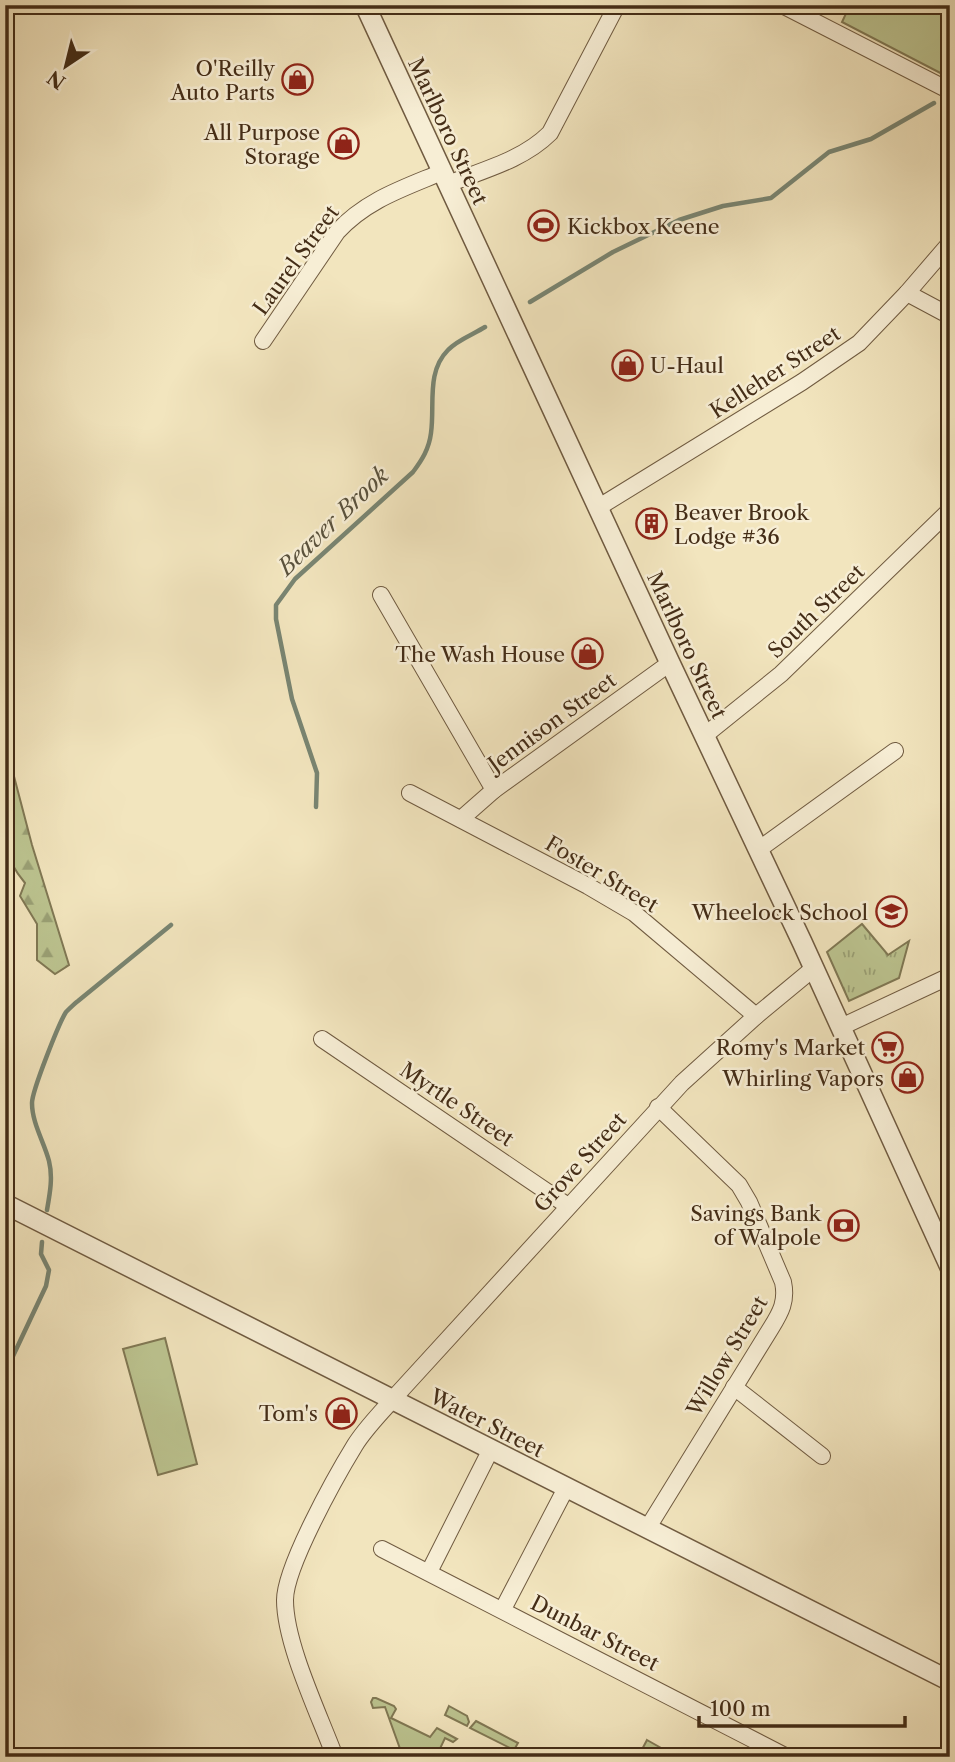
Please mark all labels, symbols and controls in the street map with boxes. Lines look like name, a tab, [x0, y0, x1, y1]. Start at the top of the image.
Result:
north arrow	[32, 32, 102, 102]
street label: Marlboro Street	[403, 54, 493, 209]
place label: O'Reilly Auto Parts	[170, 56, 275, 105]
shop icon: O'Reilly Auto Parts	[281, 63, 315, 97]
text: N	[43, 65, 70, 94]
place label: All Purpose Storage	[203, 120, 320, 169]
shop icon: All Purpose Storage	[326, 127, 360, 161]
street label: Laurel Street	[248, 200, 344, 320]
sports icon: Kickbox Keene	[527, 209, 561, 243]
place label: Kickbox Keene	[567, 214, 720, 239]
street label: Kelleher Street	[705, 320, 845, 423]
shop icon: U-Haul	[610, 348, 644, 382]
place label: U-Haul	[650, 353, 724, 378]
water label: Beaver Brook	[270, 461, 394, 582]
place label: Beaver Brook Lodge #36	[674, 500, 809, 549]
building icon: Beaver Brook Lodge #36	[634, 507, 668, 541]
street label: South Street	[763, 559, 870, 663]
street label: Marlboro Street	[642, 568, 732, 723]
shop icon: The Wash House	[571, 637, 605, 671]
place label: The Wash House	[395, 642, 565, 667]
street label: Jennison Street	[481, 667, 621, 779]
street label: Foster Street	[541, 830, 664, 918]
school or university icon: Wheelock School	[874, 895, 908, 929]
place label: Wheelock School	[691, 900, 868, 925]
supermarket icon: Romy's Market	[871, 1030, 905, 1064]
place label: Romy's Market	[716, 1035, 866, 1060]
street label: Myrtle Street	[395, 1057, 519, 1152]
shop icon: Whirling Vapors	[890, 1061, 924, 1095]
place label: Whirling Vapors	[721, 1066, 884, 1091]
street label: Grove Street	[529, 1107, 632, 1217]
place label: Savings Bank of Walpole	[690, 1201, 822, 1250]
bank icon: Savings Bank of Walpole	[827, 1208, 861, 1242]
street label: Willow Street	[681, 1291, 773, 1422]
street label: Water Street	[425, 1383, 549, 1463]
shop icon: Tom's	[324, 1396, 358, 1430]
place label: Tom's	[259, 1401, 318, 1426]
street label: Dunbar Street	[527, 1590, 664, 1676]
scale bar	[699, 1685, 906, 1729]
text: 100 m	[710, 1696, 771, 1721]

